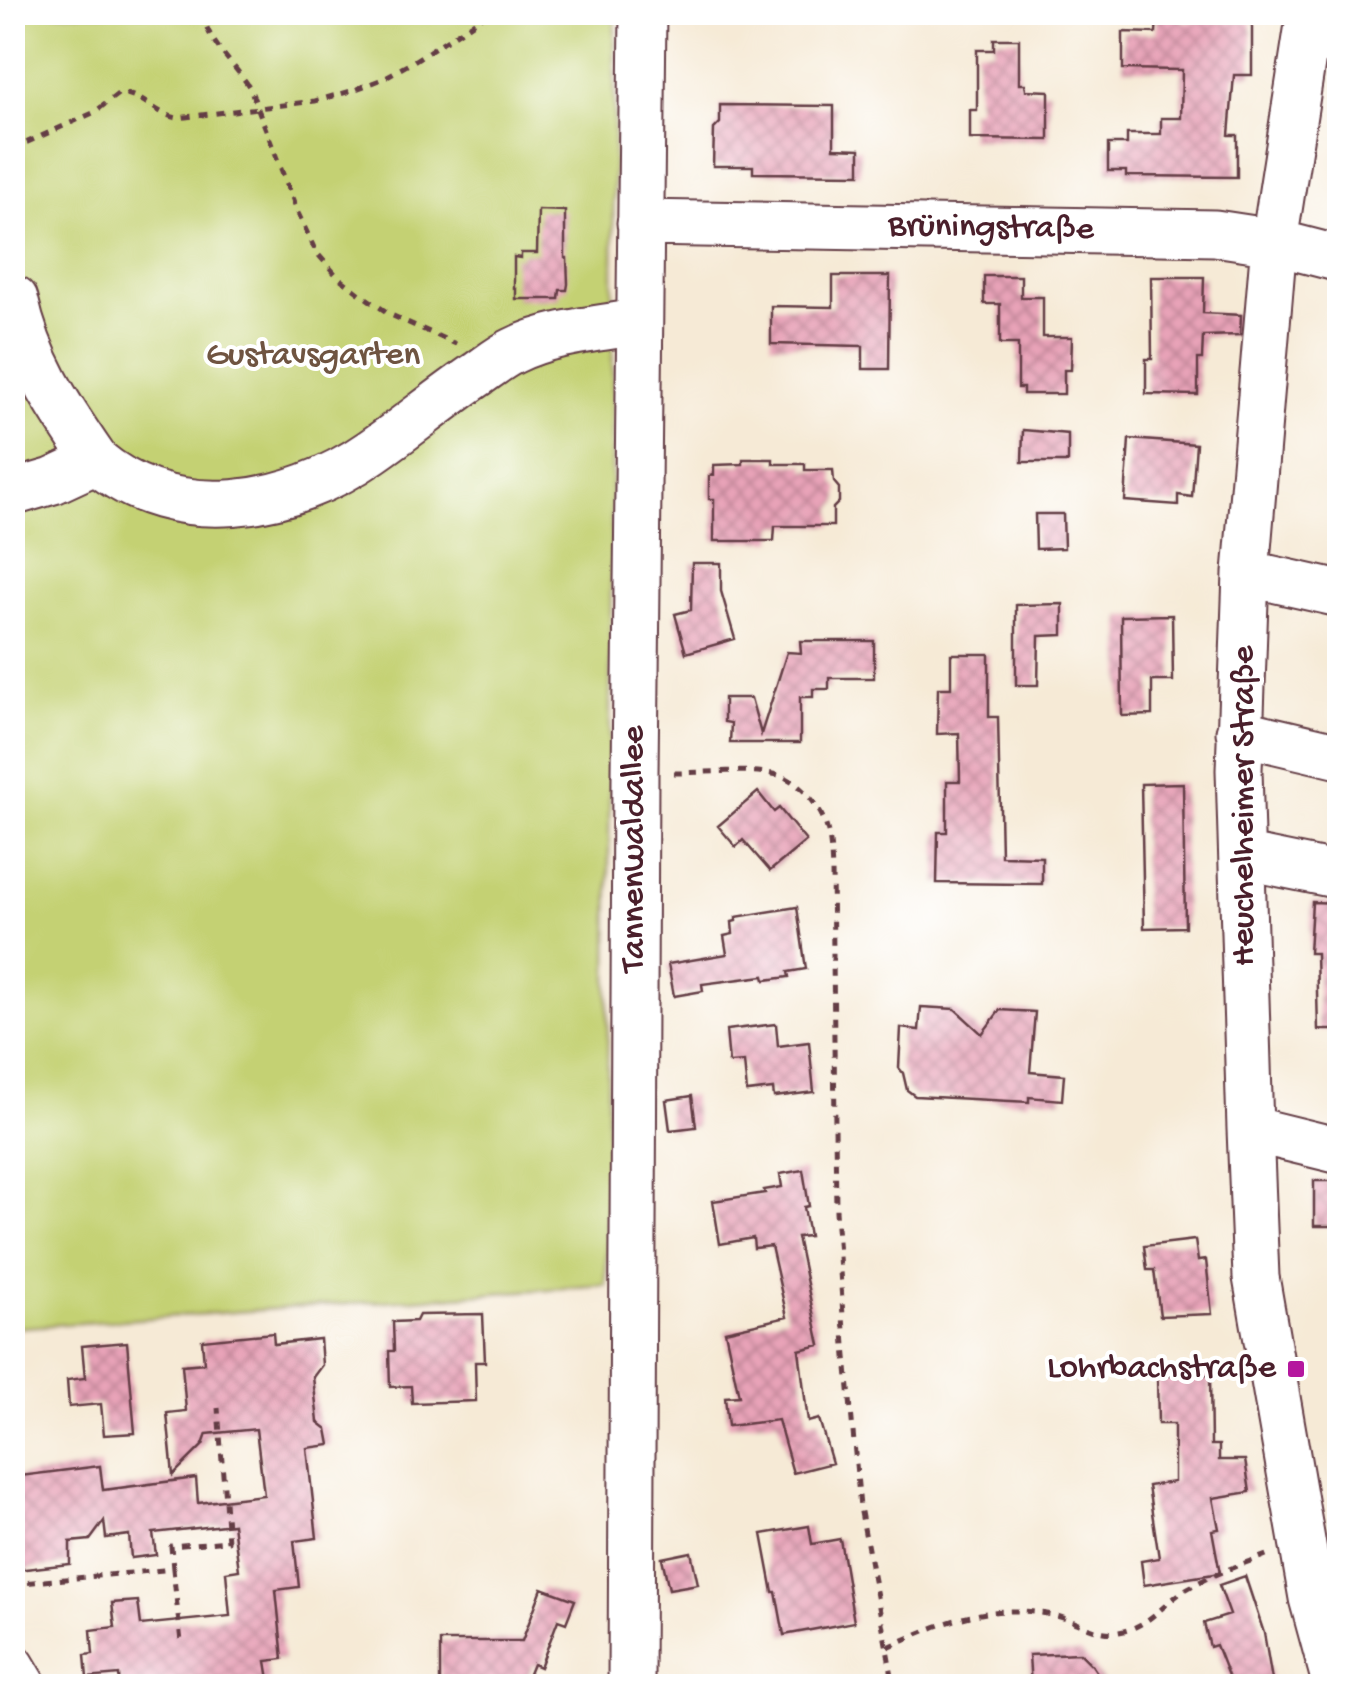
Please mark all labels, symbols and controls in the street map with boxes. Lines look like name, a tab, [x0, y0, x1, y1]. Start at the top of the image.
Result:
street label: Brüningstraße	[887, 207, 1095, 251]
park label: Gustavsgarten	[206, 336, 420, 377]
street label: Heuchelheimer Straße	[1225, 645, 1266, 966]
street label: Tannenwaldallee	[615, 725, 656, 974]
place label: Lohrbachstraße	[1047, 1349, 1277, 1390]
marker: Lohrbachstraße	[1285, 1358, 1307, 1380]

